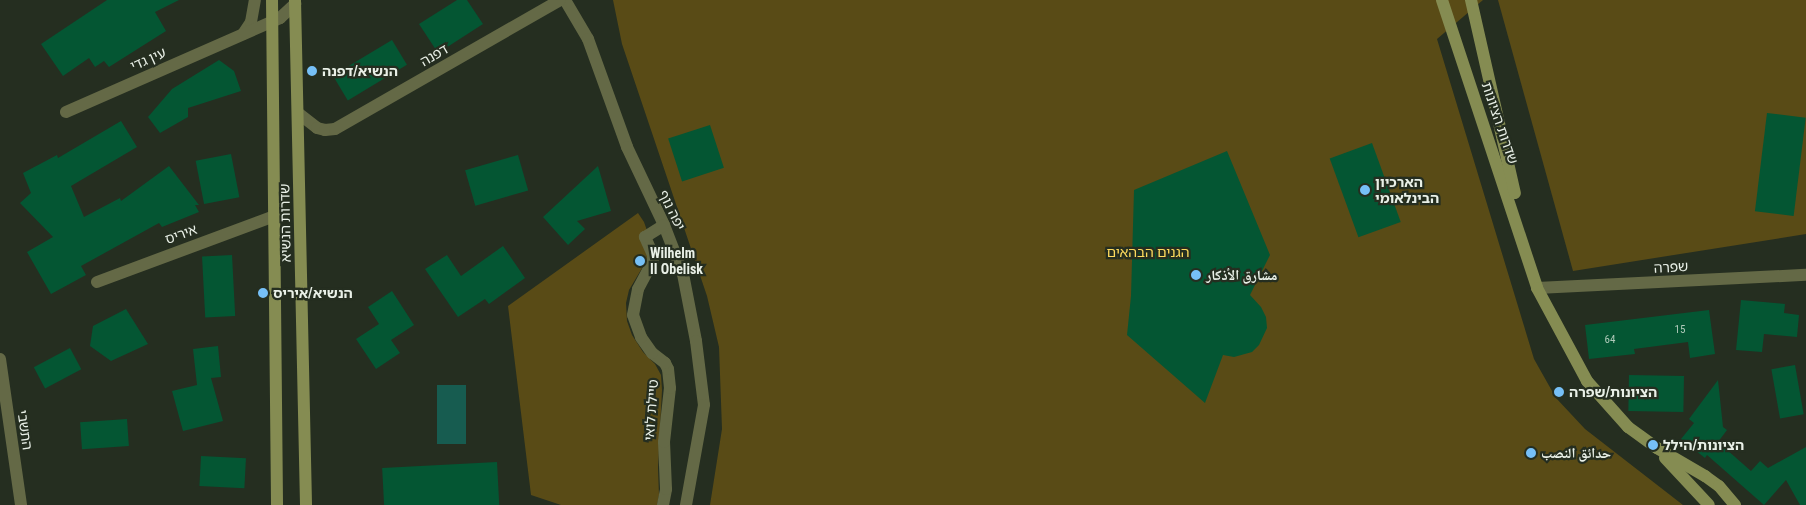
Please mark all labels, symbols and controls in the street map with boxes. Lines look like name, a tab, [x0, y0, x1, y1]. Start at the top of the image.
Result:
street label: דפנה	[417, 40, 451, 70]
street label: עין גדי	[128, 44, 168, 74]
place label: הנשיא/דפנה	[322, 63, 398, 79]
marker: הנשיא/דפנה	[306, 65, 318, 77]
street label: שדרות הציונות	[1478, 80, 1522, 166]
place label: הארכיון הבינלאומי	[1375, 174, 1439, 206]
street label: שדרות הנשיא	[276, 183, 294, 263]
marker: הארכיון הבינלאומי	[1359, 184, 1371, 196]
street label: יפה נוף	[655, 187, 689, 233]
street label: איריס	[163, 221, 199, 247]
park label: הגנים הבהאים	[1106, 244, 1190, 260]
place label: Wilhelm II Obelisk	[650, 245, 703, 278]
marker: Wilhelm II Obelisk	[634, 255, 646, 267]
street label: שפרה	[1653, 258, 1689, 276]
place label: مشارق الأذكار	[1206, 267, 1277, 283]
marker: مشارق الأذكار	[1190, 269, 1202, 281]
place label: הנשיא/איריס	[273, 285, 353, 301]
marker: הנשיא/איריס	[257, 287, 269, 299]
house number: 15	[1675, 323, 1685, 337]
house number: 64	[1605, 333, 1615, 347]
street label: טיילת לואי	[640, 379, 662, 441]
place label: הציונות/שפרה	[1569, 384, 1657, 400]
marker: הציונות/שפרה	[1553, 386, 1565, 398]
street label: התשבי	[14, 409, 36, 451]
place label: הציונות/הילל	[1663, 437, 1744, 453]
marker: הציונות/הילל	[1647, 439, 1659, 451]
place label: حدائق النصب	[1541, 445, 1611, 461]
marker: حدائق النصب	[1525, 447, 1537, 459]

